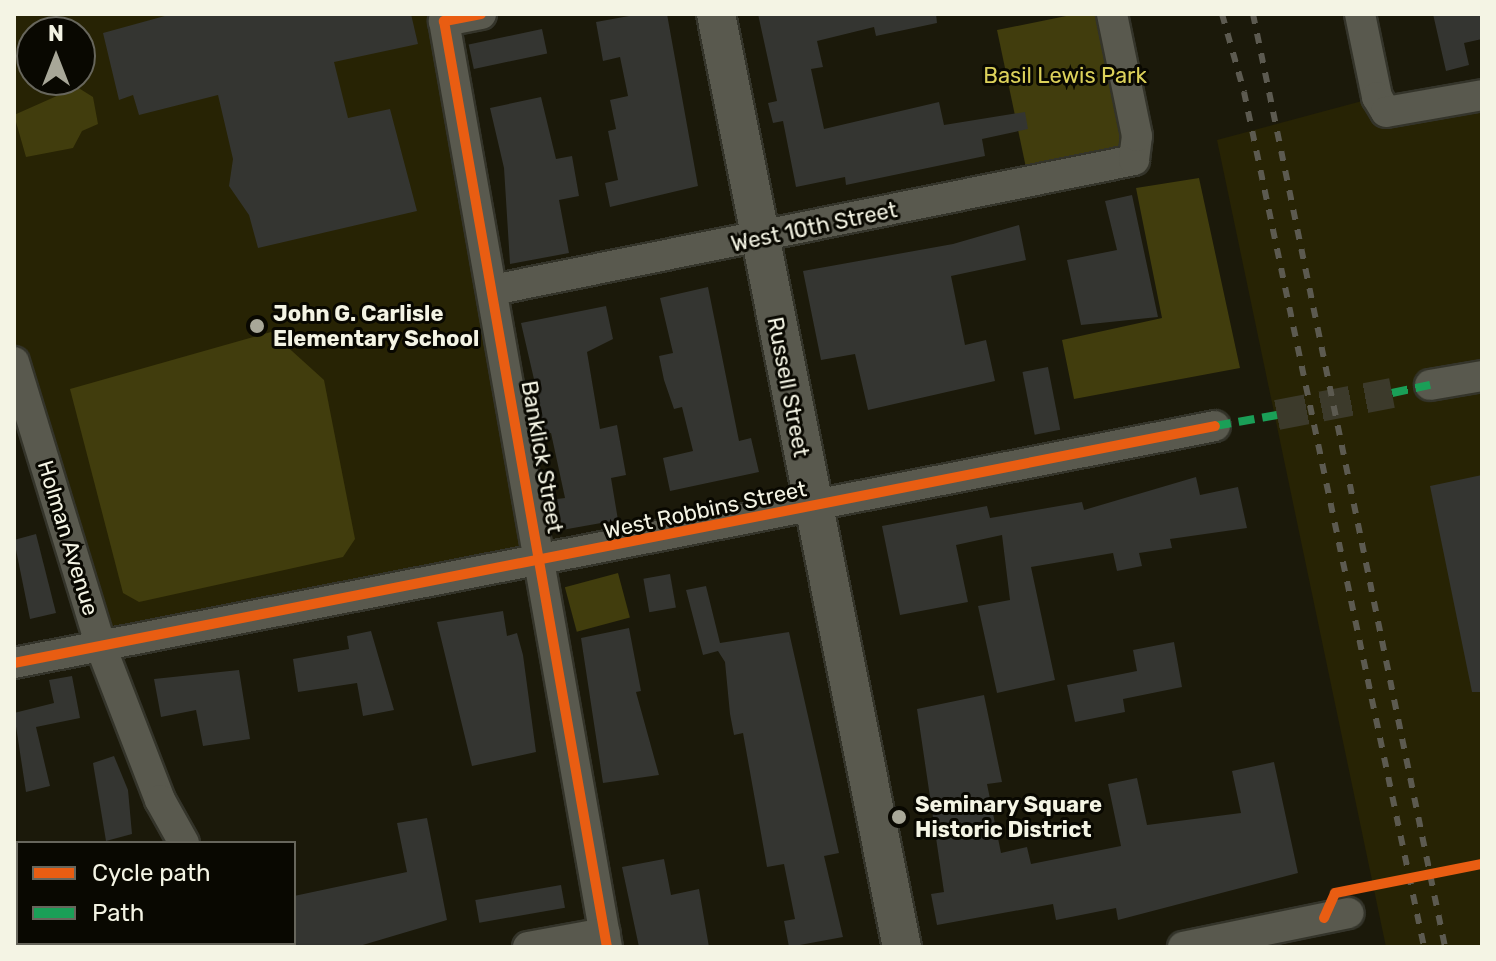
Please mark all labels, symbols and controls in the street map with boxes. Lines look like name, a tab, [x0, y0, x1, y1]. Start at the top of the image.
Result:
north arrow	[16, 16, 96, 96]
text: N	[48, 20, 64, 47]
park label: Basil Lewis Park	[983, 63, 1147, 89]
street label: West 10th Street	[729, 197, 899, 257]
place label: John G. Carlisle Elementary School	[273, 300, 480, 352]
street label: Russell Street	[761, 315, 815, 459]
marker: John G. Carlisle Elementary School	[248, 317, 266, 335]
street label: Banklick Street	[516, 379, 568, 535]
street label: Holman Avenue	[32, 457, 104, 619]
street label: West Robbins Street	[601, 476, 809, 544]
place label: Seminary Square Historic District	[915, 791, 1103, 842]
marker: Seminary Square Historic District	[890, 808, 908, 826]
legend	[16, 841, 296, 945]
text: Cycle path	[92, 859, 211, 887]
text: Path	[92, 899, 144, 927]

